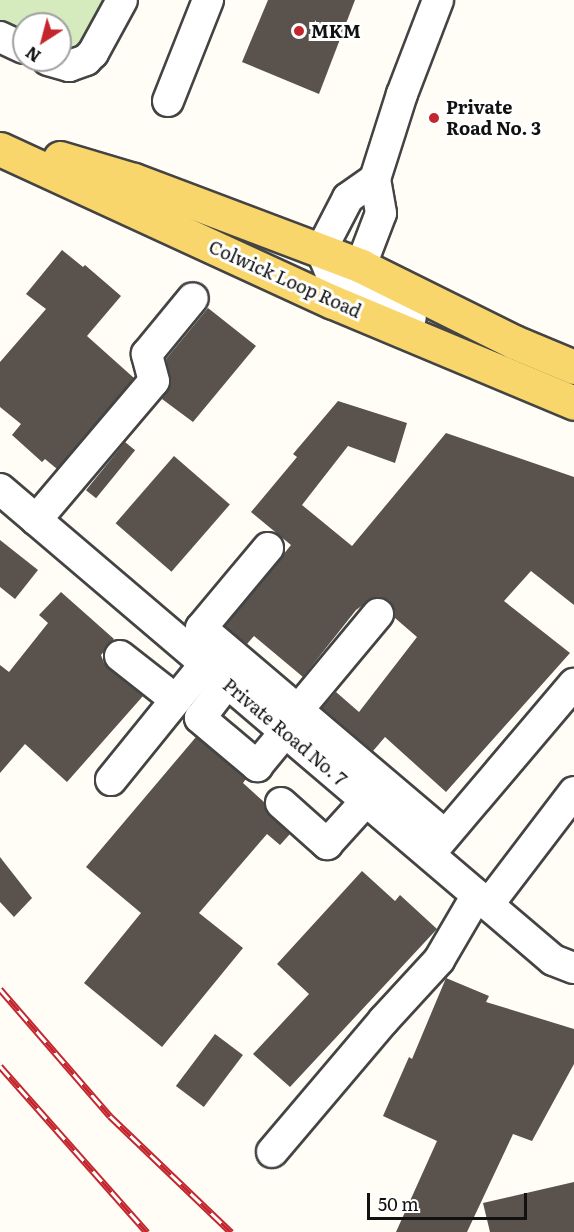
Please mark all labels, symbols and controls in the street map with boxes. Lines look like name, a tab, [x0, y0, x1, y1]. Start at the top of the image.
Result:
north arrow	[12, 12, 72, 72]
place label: MKM	[311, 20, 361, 42]
marker: MKM	[292, 24, 306, 38]
text: N	[20, 41, 45, 69]
place label: Private Road No. 3	[446, 97, 541, 140]
marker: Private Road No. 3	[427, 111, 441, 125]
street label: Colwick Loop Road	[206, 236, 364, 322]
street label: Private Road No. 7	[219, 674, 351, 790]
scale bar	[370, 1181, 530, 1219]
text: 50 m	[378, 1190, 419, 1217]

